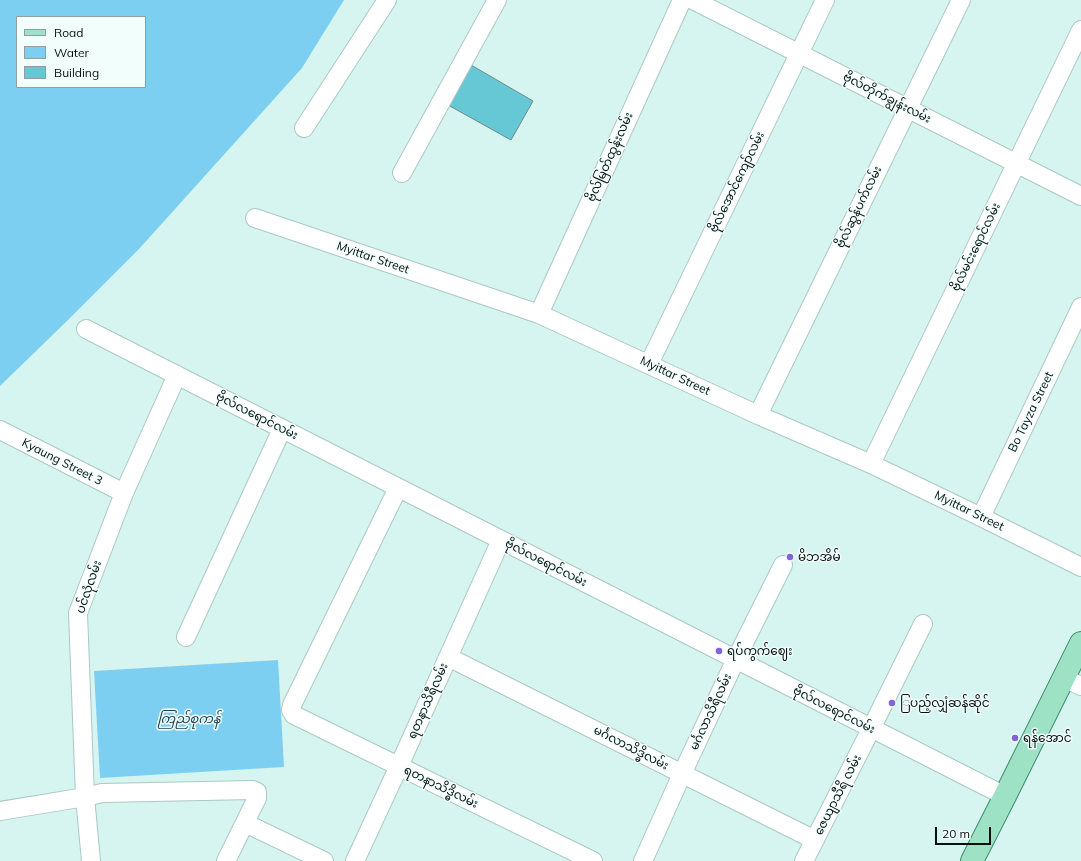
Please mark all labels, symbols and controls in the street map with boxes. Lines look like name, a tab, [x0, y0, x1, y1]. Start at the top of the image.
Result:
legend	[16, 16, 146, 88]
text: Road	[54, 25, 83, 40]
text: Water	[54, 45, 89, 60]
text: Building	[54, 65, 99, 80]
street label: ဗိုလ်တိုက်ချွန်းလမ်း	[841, 70, 933, 126]
street label: ဗိုလ်မြတ်ထွန်းလမ်း	[584, 110, 636, 204]
street label: ဗိုလ်အောင်ကျော်လမ်း	[706, 129, 768, 235]
street label: ဗိုလ်ဆွန်ပက်လမ်း	[833, 164, 885, 250]
street label: ဗိုလ်မင်းရောင်လမ်း	[948, 201, 1004, 293]
street label: Myittar Street	[335, 239, 411, 277]
street label: Myittar Street	[638, 353, 712, 399]
street label: Bo Tayza Street	[1005, 369, 1057, 455]
street label: ဗိုလ်လရောင်လမ်း	[214, 389, 300, 443]
street label: Kyaung Street 3	[19, 435, 105, 489]
street label: Myittar Street	[932, 488, 1006, 534]
street label: ဗိုလ်လရောင်လမ်း	[503, 536, 589, 590]
place label: မိဘအိမ်	[798, 550, 841, 564]
marker: မိဘအိမ်	[785, 552, 795, 562]
street label: ပင်လုံလမ်း	[73, 559, 105, 615]
place label: ရပ်ကွက်ဈေး	[727, 644, 792, 658]
marker: ရပ်ကွက်ဈေး	[714, 646, 724, 656]
street label: ရတနာသိရီလမ်း	[405, 661, 451, 741]
street label: မင်္ဂလာသိရီလမ်း	[687, 671, 735, 753]
street label: ဗိုလ်လရောင်လမ်း	[791, 683, 877, 737]
place label: ြပည့်လျှံဆန်ဆိုင်	[900, 696, 990, 710]
marker: ြပည့်လျှံဆန်ဆိုင်	[887, 698, 897, 708]
water label: ကြည်စုကန်	[158, 711, 220, 727]
street label: မင်္ဂလာသိဒ္ဓိလမ်း	[591, 723, 671, 773]
place label: ရန်အောင်	[1023, 731, 1072, 745]
marker: ရန်အောင်	[1010, 733, 1020, 743]
street label: ဇေယျာသီရိ လမ်း	[812, 752, 864, 838]
street label: ရတနာသိဒ္ဓိလမ်း	[401, 763, 481, 811]
scale bar	[937, 819, 993, 845]
text: 20 m	[942, 826, 970, 841]

